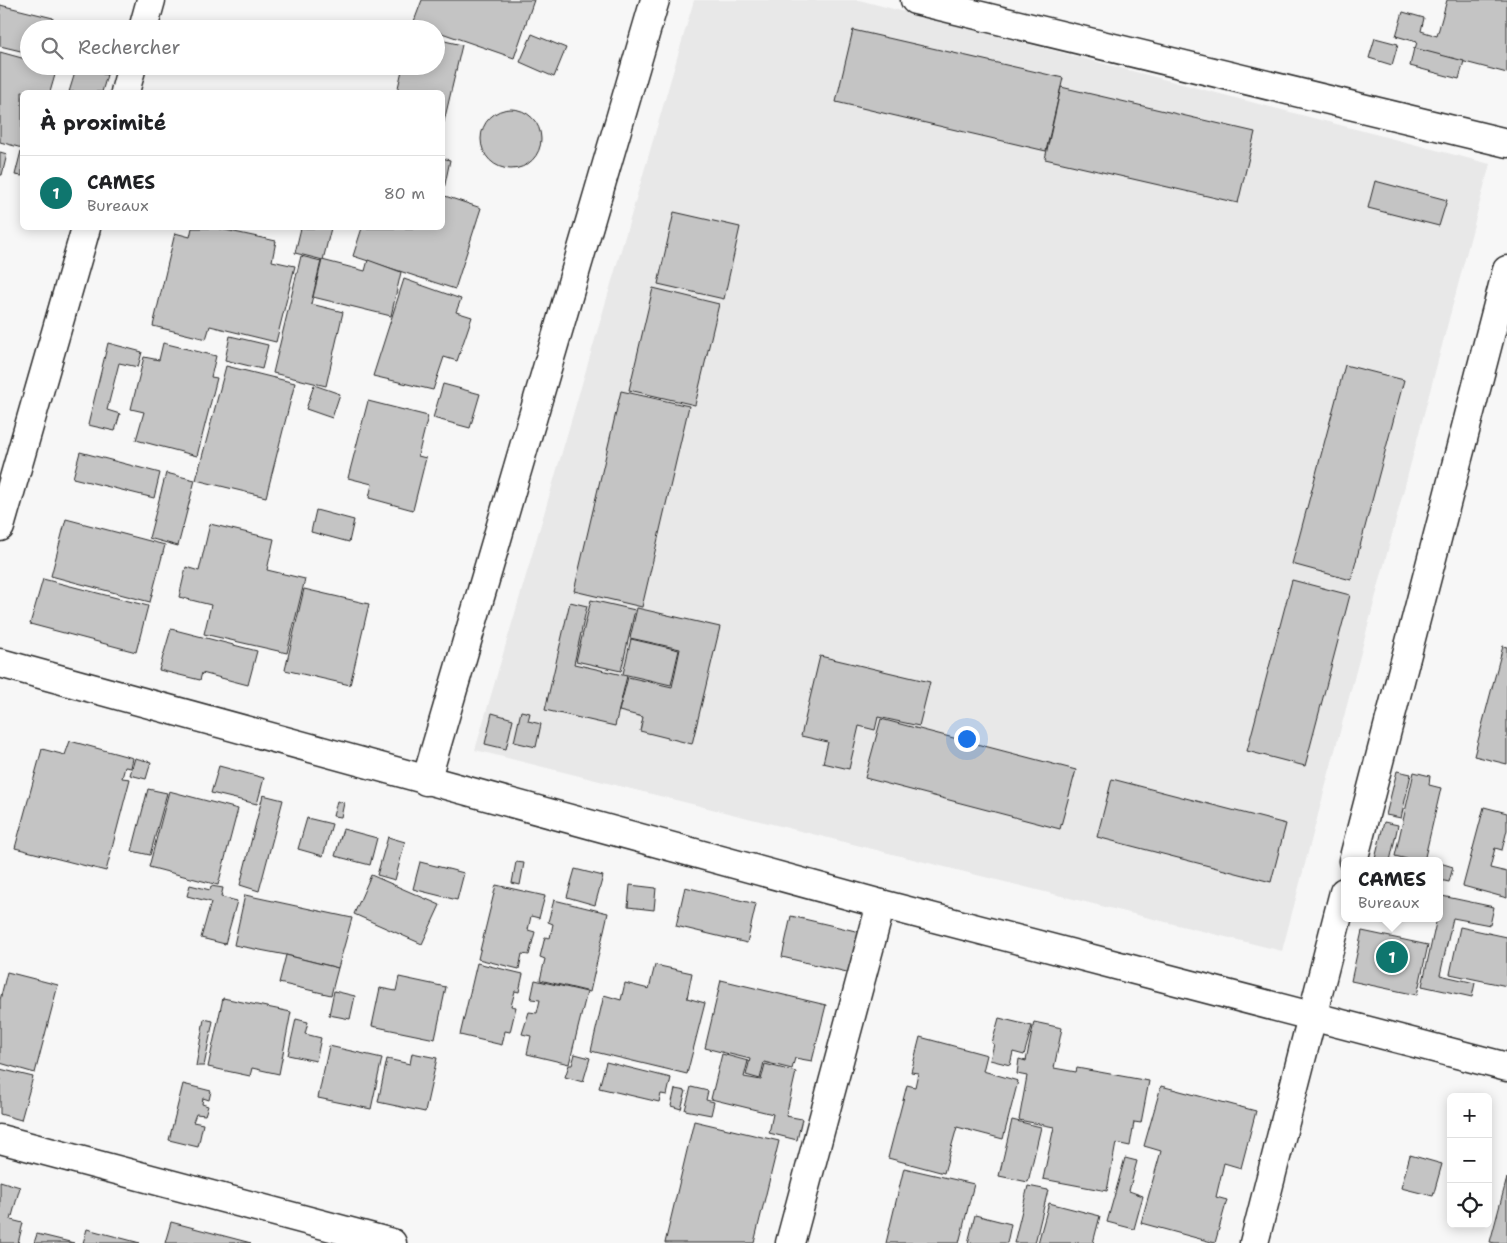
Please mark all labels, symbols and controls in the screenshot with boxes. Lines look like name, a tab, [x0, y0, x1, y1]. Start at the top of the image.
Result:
search box	[20, 20, 445, 75]
icon: search	[38, 34, 66, 62]
text: Rechercher	[78, 35, 181, 60]
text: À proximité	[40, 109, 166, 137]
text: CAMES	[87, 170, 155, 195]
text: 1	[52, 183, 60, 204]
text: 80 m	[384, 183, 425, 204]
text: Bureaux	[87, 195, 148, 216]
your location	[954, 726, 980, 752]
popup	[1341, 857, 1443, 922]
text: CAMES	[1358, 867, 1426, 892]
text: Bureaux	[1358, 892, 1419, 913]
pin: 1	[1376, 938, 1408, 976]
map controls	[1447, 1093, 1492, 1228]
button: +	[1447, 1093, 1492, 1138]
button: −	[1447, 1138, 1492, 1183]
button: locate	[1447, 1183, 1492, 1228]

